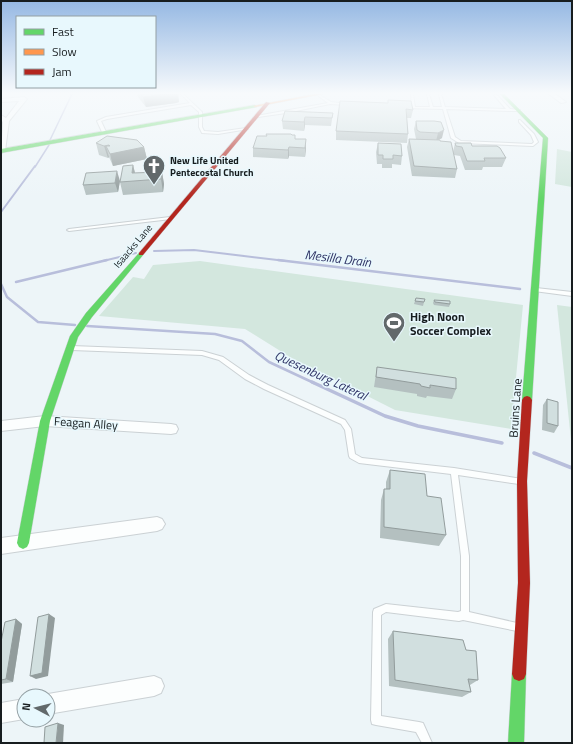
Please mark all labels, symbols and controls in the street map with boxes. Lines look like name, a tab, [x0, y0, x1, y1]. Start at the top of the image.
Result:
legend	[16, 16, 156, 88]
text: Fast	[52, 22, 75, 41]
text: Slow	[52, 42, 77, 61]
text: Jam	[52, 62, 72, 81]
church icon: New Life United Pentecostal Church	[141, 153, 167, 186]
place label: New Life United Pentecostal Church	[170, 153, 254, 180]
street label: Isaacks Lane	[110, 221, 156, 271]
water label: Mesilla Drain	[304, 244, 373, 272]
place label: High Noon Soccer Complex	[410, 307, 492, 340]
sports icon: High Noon Soccer Complex	[381, 310, 407, 343]
water label: Quesenburg Lateral	[271, 345, 373, 406]
street label: Bruins Lane	[503, 378, 527, 438]
street label: Feagan Alley	[53, 411, 119, 435]
north arrow	[16, 688, 56, 728]
text: N	[18, 702, 34, 712]

